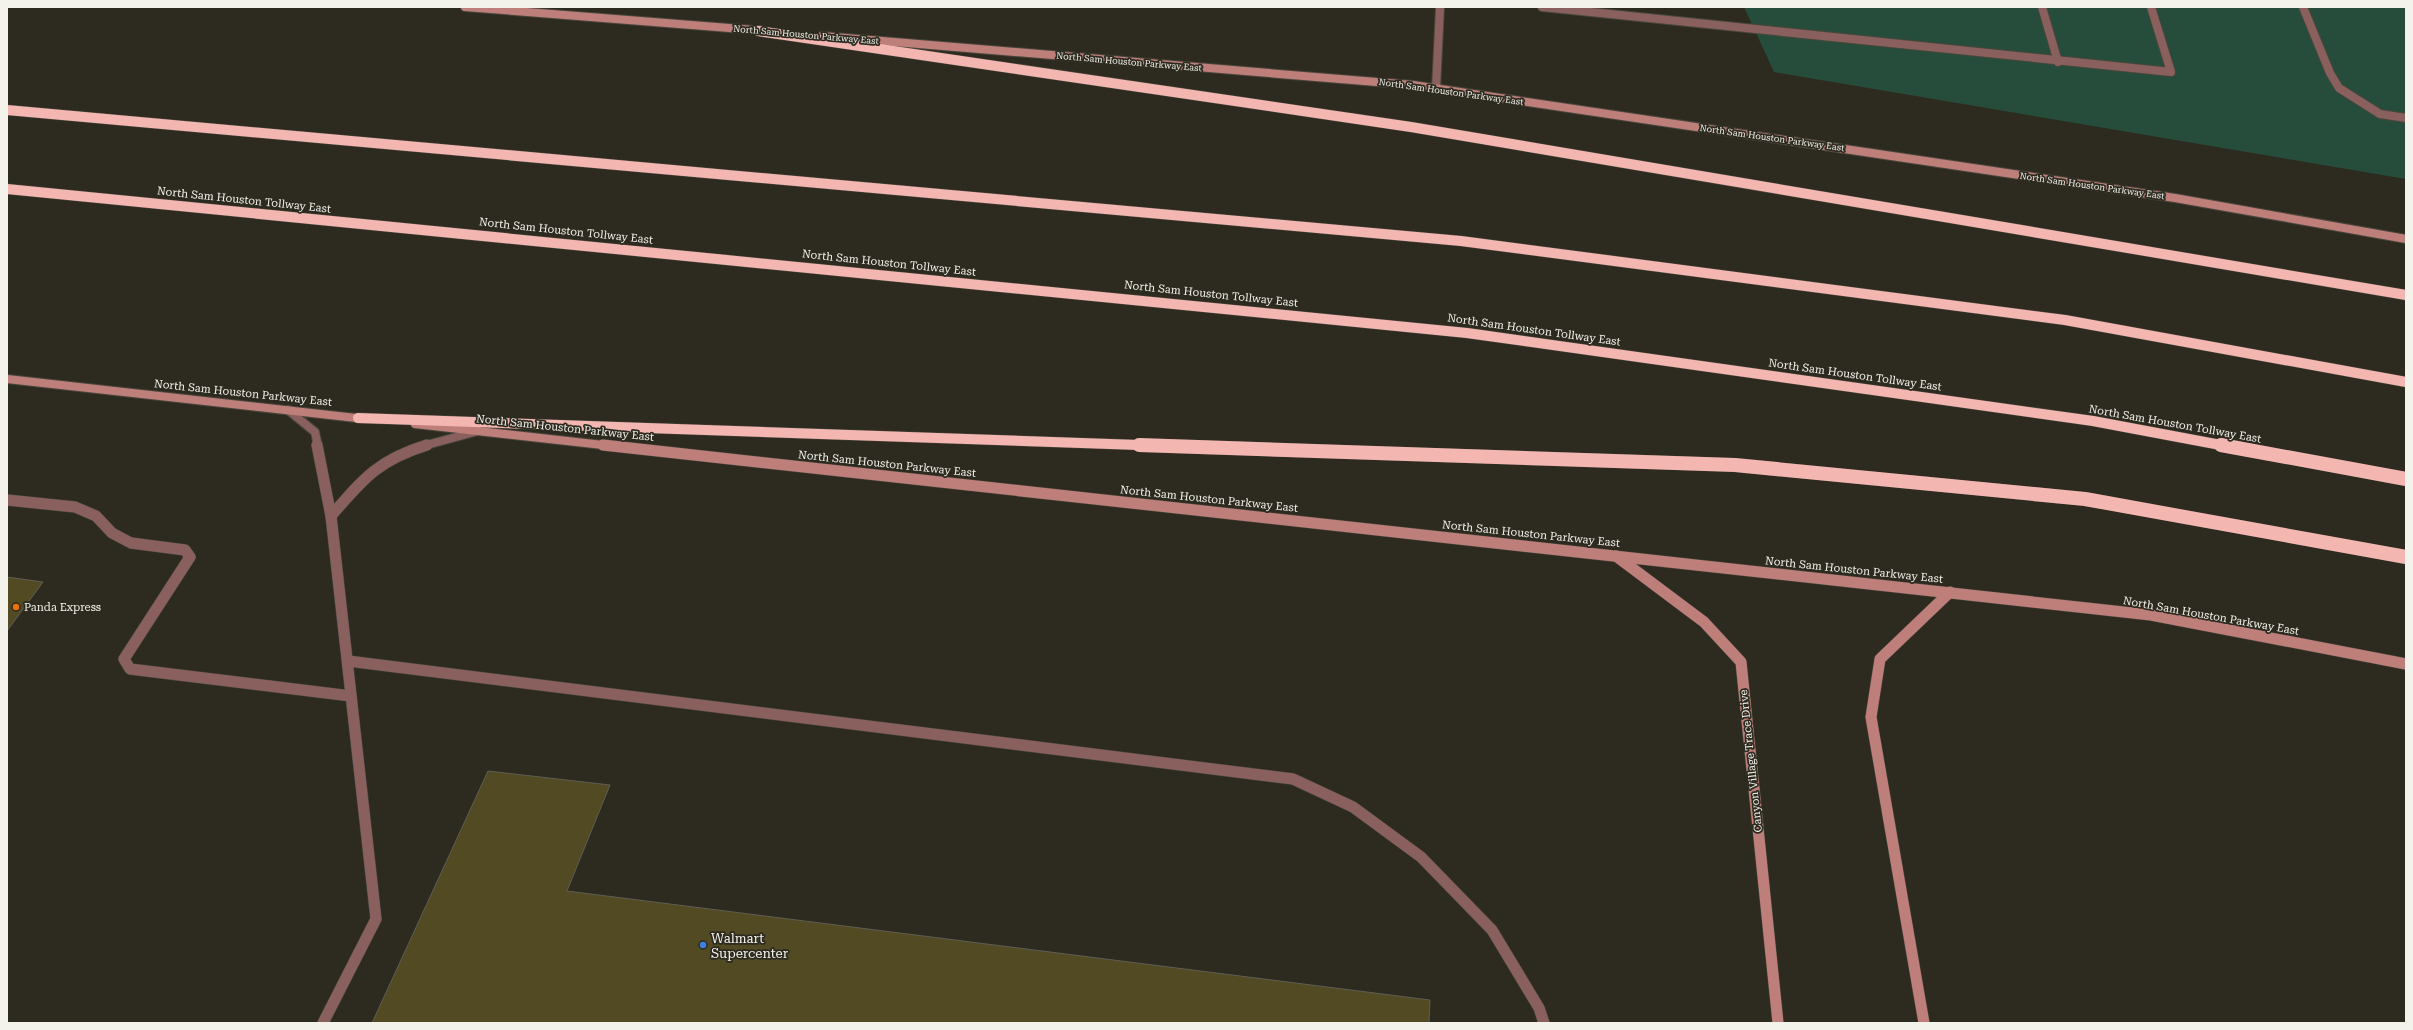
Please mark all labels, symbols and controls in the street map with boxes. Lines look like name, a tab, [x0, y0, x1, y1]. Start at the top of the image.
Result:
street label: North Sam Houston Parkway East	[733, 24, 880, 46]
street label: North Sam Houston Parkway East	[1056, 51, 1203, 73]
street label: North Sam Houston Parkway East	[1378, 77, 1525, 107]
street label: North Sam Houston Parkway East	[1699, 123, 1846, 153]
street label: North Sam Houston Parkway East	[2019, 171, 2166, 201]
street label: North Sam Houston Tollway East	[156, 184, 332, 216]
street label: North Sam Houston Tollway East	[478, 215, 654, 247]
street label: North Sam Houston Tollway East	[801, 247, 977, 279]
street label: North Sam Houston Tollway East	[1123, 278, 1299, 310]
street label: North Sam Houston Tollway East	[1447, 311, 1621, 349]
street label: North Sam Houston Tollway East	[1768, 356, 1942, 394]
street label: North Sam Houston Parkway East	[153, 377, 333, 409]
street label: North Sam Houston Tollway East	[2088, 402, 2262, 446]
street label: North Sam Houston Parkway East	[475, 412, 655, 444]
street label: North Sam Houston Parkway East	[797, 448, 977, 480]
street label: North Sam Houston Parkway East	[1119, 483, 1299, 515]
street label: North Sam Houston Parkway East	[1441, 518, 1621, 550]
street label: North Sam Houston Parkway East	[1764, 554, 1944, 586]
street label: North Sam Houston Parkway East	[2122, 594, 2300, 638]
place label: Panda Express	[24, 601, 101, 614]
marker: Panda Express	[11, 602, 21, 612]
street label: Canyon Village Trace Drive	[1737, 689, 1765, 833]
place label: Walmart Supercenter	[711, 931, 789, 961]
marker: Walmart Supercenter	[698, 940, 708, 950]

